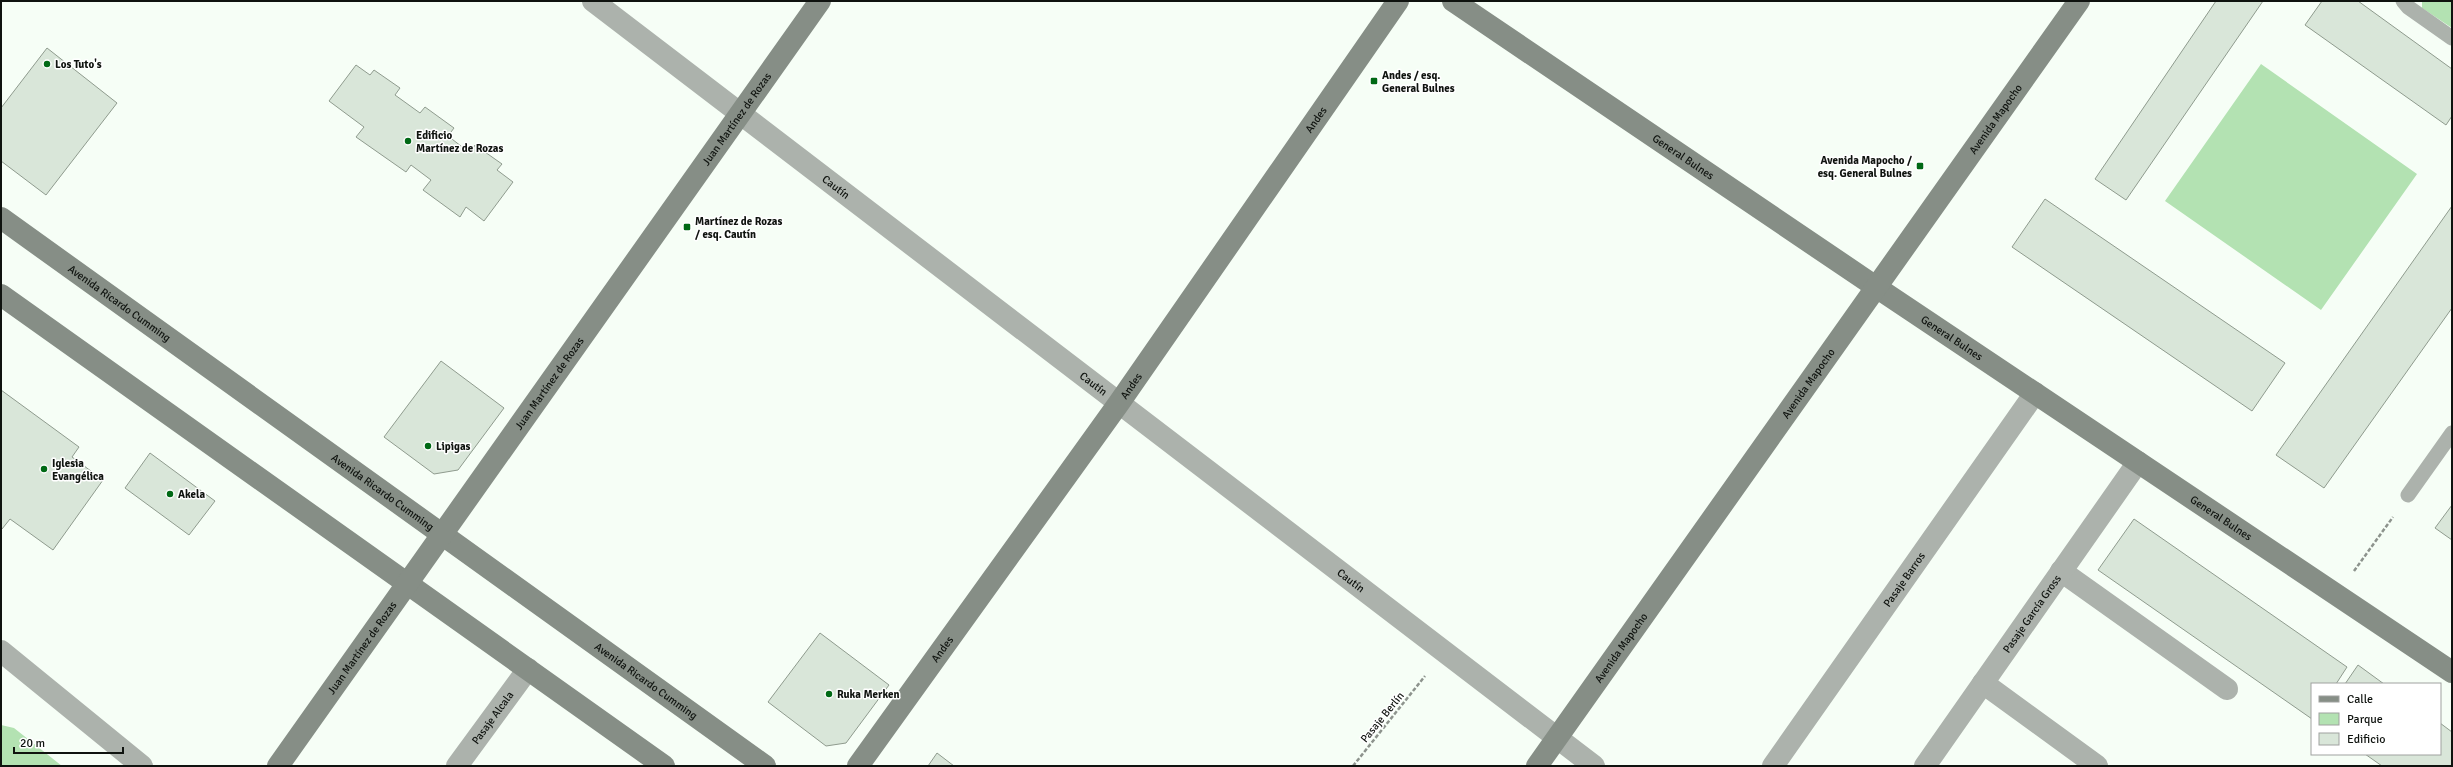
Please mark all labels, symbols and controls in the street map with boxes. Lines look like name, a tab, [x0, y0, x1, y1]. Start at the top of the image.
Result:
place label: Los Tuto's	[55, 58, 102, 71]
marker: Los Tuto's	[42, 59, 52, 69]
place label: Andes / esq. General Bulnes	[1382, 69, 1455, 95]
street label: Juan Martínez de Rozas	[700, 70, 774, 168]
marker: Andes / esq. General Bulnes	[1369, 76, 1379, 86]
street label: Avenida Mapocho	[1967, 81, 2025, 157]
street label: Andes	[1302, 104, 1330, 136]
place label: Edificio Martínez de Rozas	[416, 129, 503, 155]
street label: General Bulnes	[1650, 132, 1716, 183]
marker: Edificio Martínez de Rozas	[403, 136, 413, 146]
place label: Avenida Mapocho / esq. General Bulnes	[1818, 154, 1912, 180]
marker: Avenida Mapocho / esq. General Bulnes	[1915, 161, 1925, 171]
street label: Cautín	[820, 173, 852, 202]
place label: Martínez de Rozas / esq. Cautín	[695, 215, 782, 241]
marker: Martínez de Rozas / esq. Cautín	[682, 222, 692, 232]
street label: Avenida Ricardo Cumming	[66, 262, 173, 345]
street label: General Bulnes	[1918, 313, 1985, 364]
street label: Juan Martínez de Rozas	[512, 335, 587, 433]
street label: Avenida Mapocho	[1779, 346, 1838, 421]
street label: Cautín	[1077, 369, 1110, 399]
street label: Andes	[1118, 370, 1145, 402]
place label: Lipigas	[436, 440, 471, 453]
marker: Lipigas	[423, 441, 433, 451]
street label: Avenida Ricardo Cumming	[329, 451, 437, 534]
place label: Iglesia Evangélica	[52, 457, 104, 483]
marker: Iglesia Evangélica	[39, 464, 49, 474]
place label: Akela	[178, 488, 206, 501]
marker: Akela	[165, 489, 175, 499]
street label: General Bulnes	[2188, 493, 2255, 544]
street label: Pasaje Barros	[1881, 550, 1928, 610]
street label: Cautín	[1334, 566, 1367, 595]
street label: Pasaje García Gross	[2000, 572, 2064, 655]
street label: Juan Martínez de Rozas	[325, 599, 400, 697]
street label: Avenida Mapocho	[1592, 610, 1651, 685]
street label: Andes	[929, 634, 956, 665]
street label: Avenida Ricardo Cumming	[592, 640, 700, 722]
legend	[2311, 683, 2441, 755]
place label: Ruka Merken	[837, 688, 899, 701]
street label: Pasaje Alcala	[469, 689, 517, 747]
marker: Ruka Merken	[824, 689, 834, 699]
street label: Pasaje Berlín	[1358, 689, 1407, 745]
text: Calle	[2347, 692, 2373, 707]
text: Parque	[2347, 712, 2383, 727]
scale bar	[14, 729, 123, 755]
text: Edificio	[2347, 732, 2385, 747]
text: 20 m	[20, 736, 45, 751]

